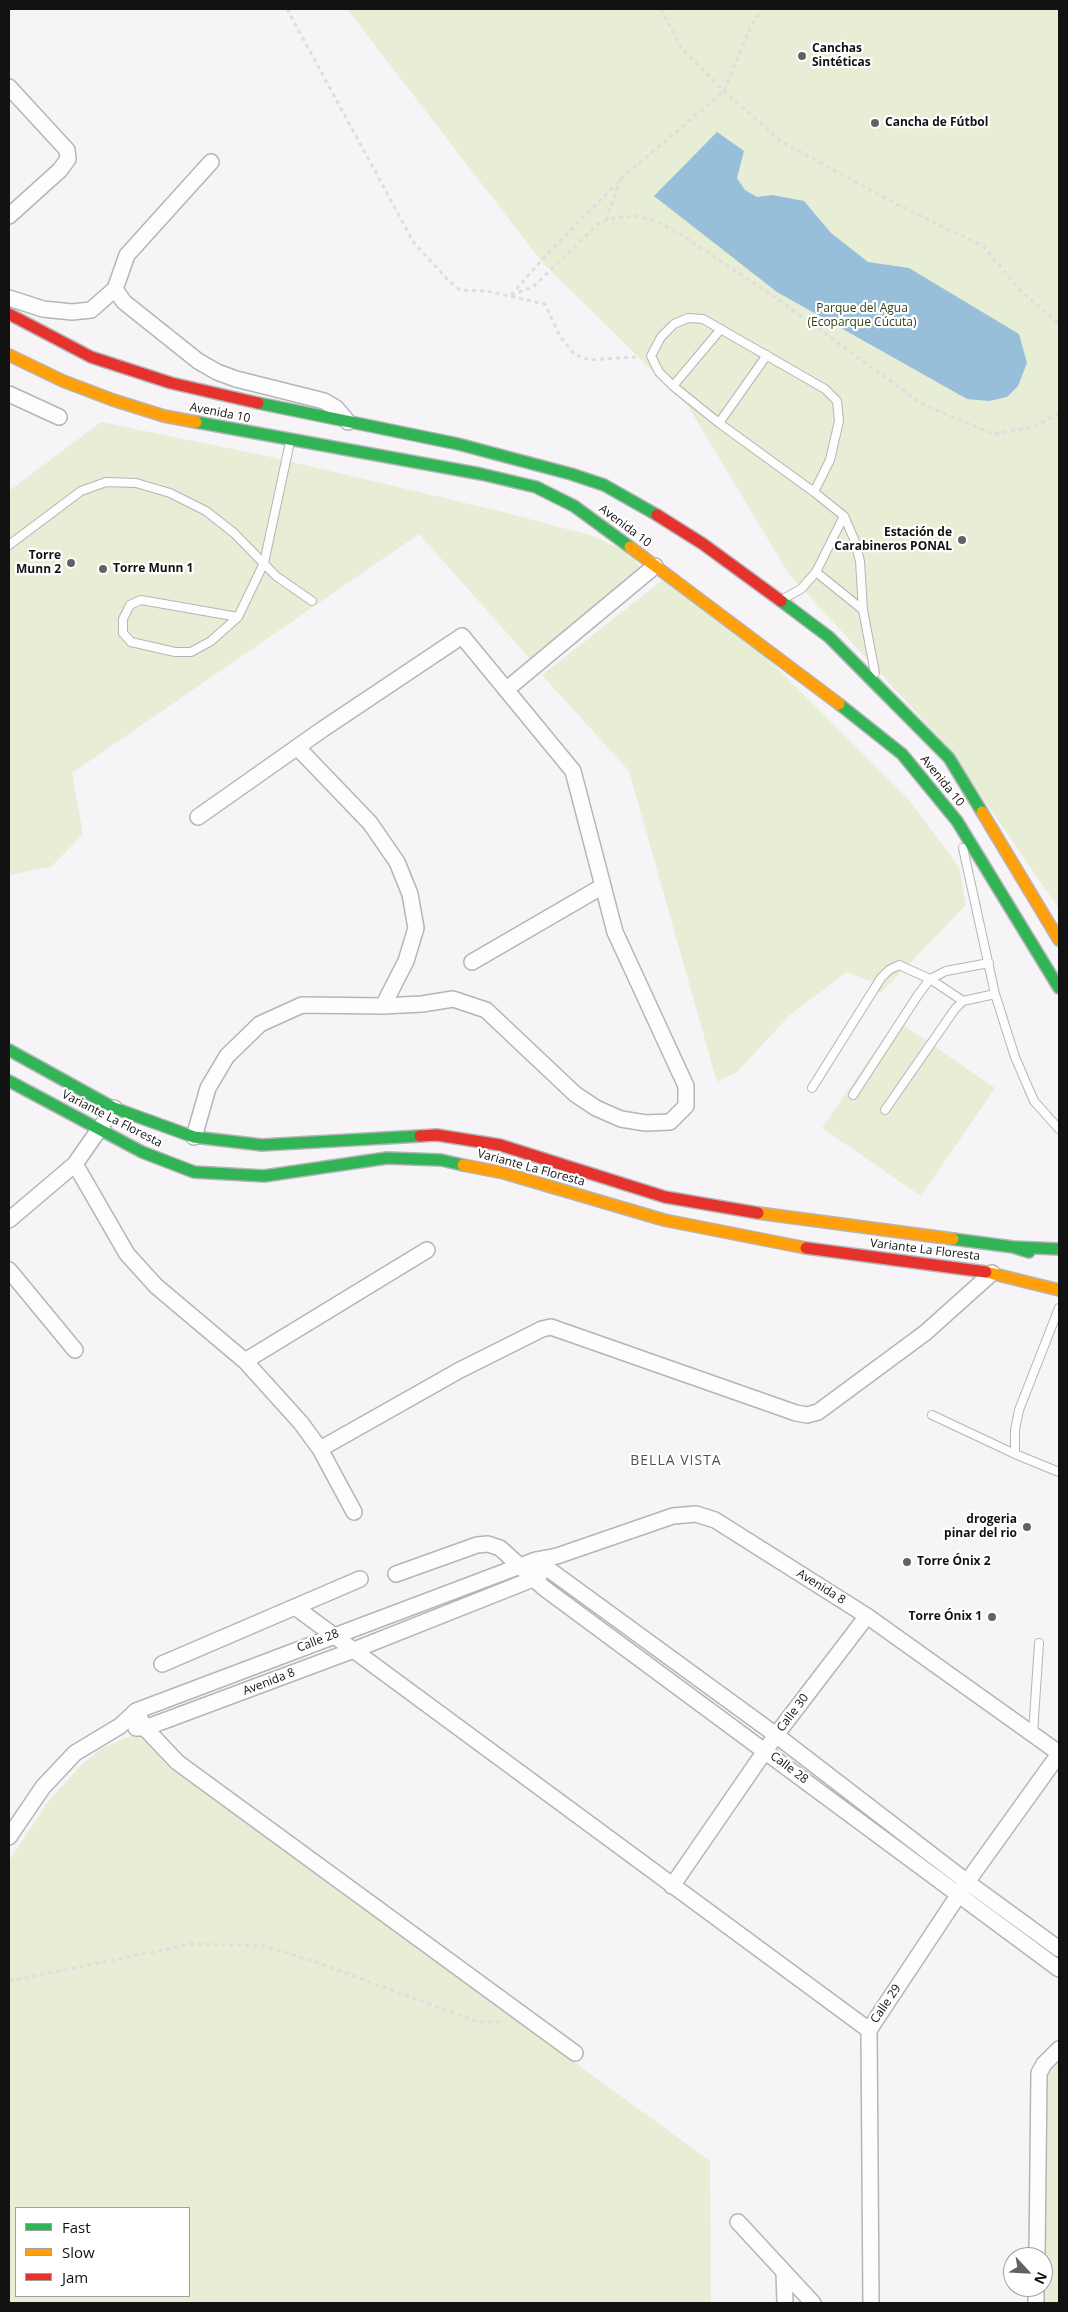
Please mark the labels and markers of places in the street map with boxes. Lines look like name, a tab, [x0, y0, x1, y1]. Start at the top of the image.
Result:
place label: Canchas Sintéticas	[812, 42, 871, 70]
marker: Canchas Sintéticas	[796, 50, 808, 62]
place label: Cancha de Fútbol	[885, 116, 988, 130]
marker: Cancha de Fútbol	[869, 117, 881, 129]
place label: Estación de Carabineros PONAL	[834, 526, 952, 554]
marker: Estación de Carabineros PONAL	[956, 534, 968, 546]
place label: Torre Munn 2	[16, 549, 61, 577]
marker: Torre Munn 2	[65, 557, 77, 569]
place label: Torre Munn 1	[113, 562, 193, 576]
marker: Torre Munn 1	[97, 563, 109, 575]
place label: drogeria pinar del rio	[944, 1513, 1017, 1541]
marker: drogeria pinar del rio	[1021, 1521, 1033, 1533]
place label: Torre Ónix 2	[917, 1555, 990, 1569]
marker: Torre Ónix 2	[901, 1556, 913, 1568]
place label: Torre Ónix 1	[909, 1610, 982, 1624]
marker: Torre Ónix 1	[986, 1611, 998, 1623]

